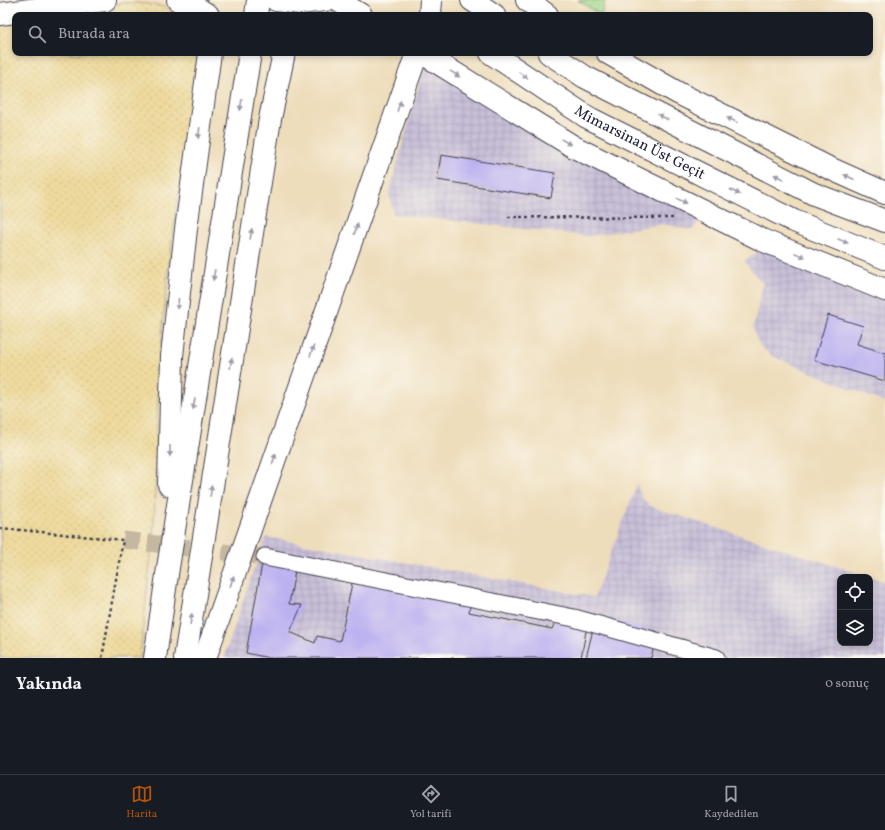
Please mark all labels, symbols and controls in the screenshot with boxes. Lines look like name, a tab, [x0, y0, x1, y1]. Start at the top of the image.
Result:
search box	[12, 12, 873, 56]
icon: search	[26, 23, 48, 45]
text: Burada ara	[58, 24, 130, 45]
one-way arrow	[449, 70, 461, 77]
one-way arrow	[518, 71, 528, 79]
one-way arrow	[238, 99, 244, 111]
one-way arrow	[396, 100, 402, 112]
street label: Mimarsinan Üst Geçit	[570, 101, 709, 185]
one-way arrow	[658, 114, 669, 121]
one-way arrow	[727, 117, 738, 123]
one-way arrow	[196, 127, 203, 139]
one-way arrow	[560, 139, 572, 146]
one-way arrow	[773, 173, 785, 180]
one-way arrow	[844, 174, 855, 180]
one-way arrow	[729, 188, 740, 195]
one-way arrow	[676, 197, 687, 204]
one-way arrow	[353, 223, 359, 235]
one-way arrow	[248, 228, 254, 240]
one-way arrow	[838, 239, 850, 245]
one-way arrow	[794, 253, 806, 259]
one-way arrow	[211, 269, 217, 281]
one-way arrow	[174, 298, 181, 310]
one-way arrow	[309, 345, 315, 357]
one-way arrow	[228, 356, 234, 369]
one-way arrow	[191, 397, 197, 410]
one-way arrow	[167, 445, 173, 458]
one-way arrow	[272, 452, 278, 464]
one-way arrow	[208, 485, 214, 497]
map controls	[837, 574, 873, 646]
button: locate	[837, 574, 873, 610]
one-way arrow	[229, 575, 235, 587]
button: layers	[837, 610, 873, 646]
one-way arrow	[188, 613, 194, 626]
text: Yakında	[16, 673, 82, 696]
text: 0 sonuç	[825, 675, 869, 693]
tab: Harita	[126, 783, 157, 822]
tab: Yol tarifi	[410, 783, 452, 822]
tab: Kaydedilen	[704, 783, 759, 822]

